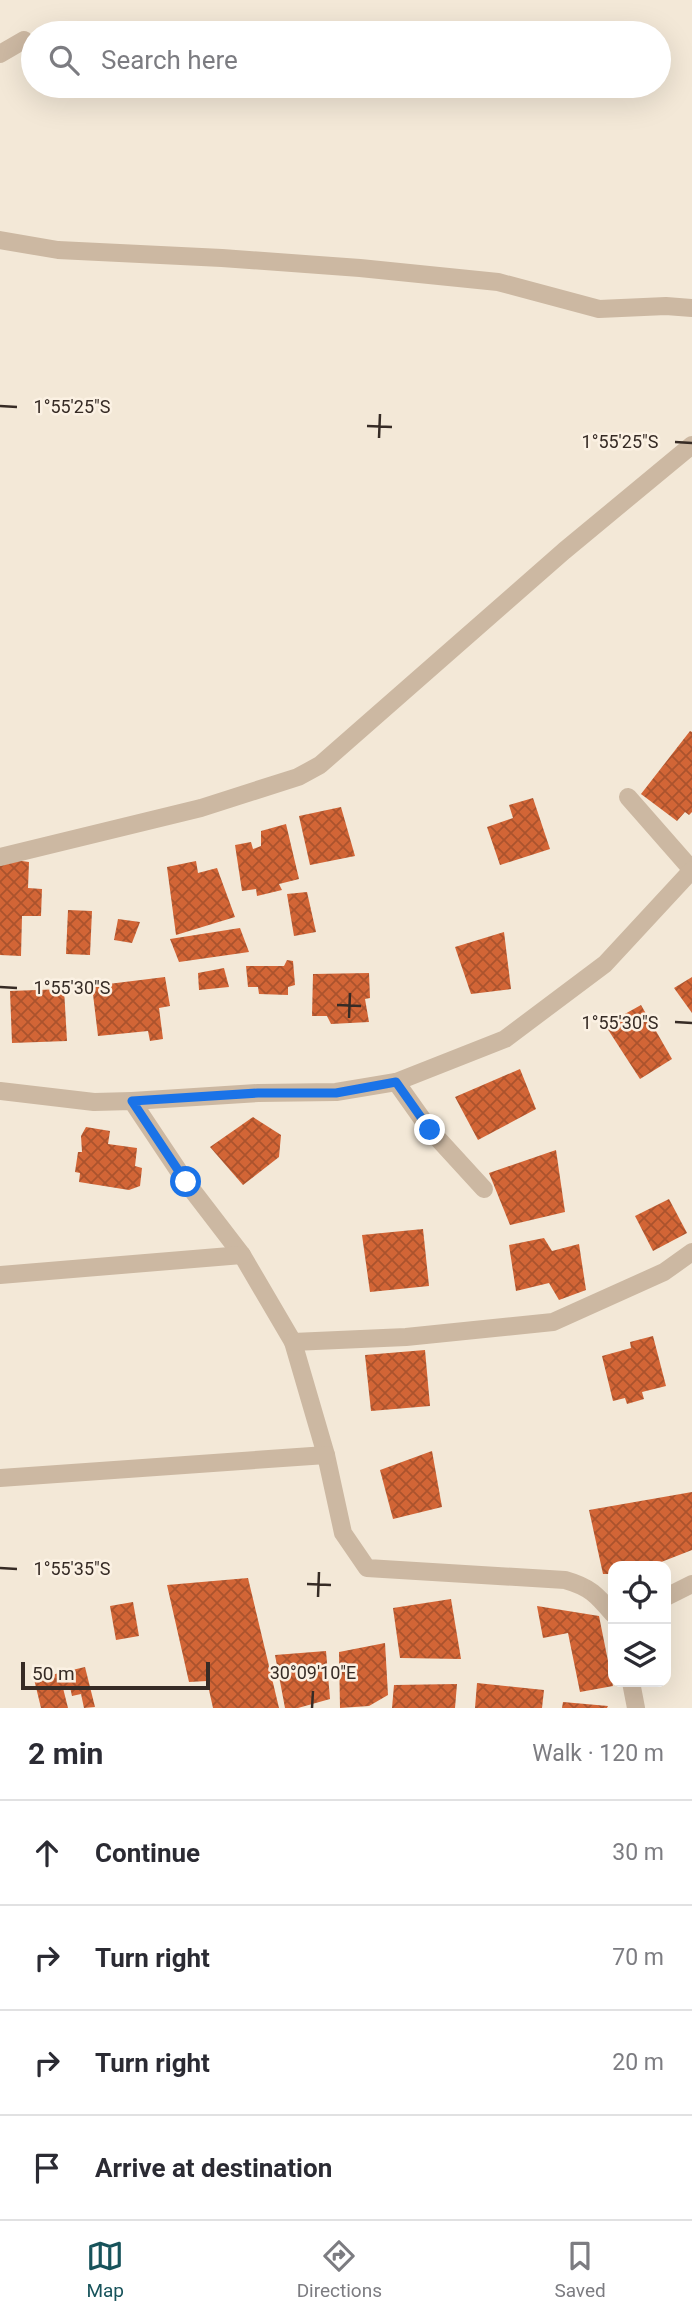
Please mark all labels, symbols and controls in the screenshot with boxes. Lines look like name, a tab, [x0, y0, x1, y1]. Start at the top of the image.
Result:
search box	[21, 21, 671, 98]
icon: search	[45, 41, 83, 79]
text: Search here	[101, 45, 238, 75]
text: 1°55'25"S	[34, 396, 111, 417]
text: 1°55'25"S	[582, 431, 659, 452]
text: 1°55'30"S	[34, 977, 111, 998]
text: 1°55'30"S	[582, 1012, 659, 1033]
route end	[414, 1114, 445, 1145]
route start	[170, 1166, 201, 1197]
text: 1°55'35"S	[34, 1558, 111, 1579]
map controls	[608, 1561, 671, 1687]
button: locate	[608, 1561, 671, 1624]
button: layers	[608, 1624, 671, 1687]
scale bar	[21, 1659, 210, 1691]
text: 50 m	[32, 1662, 75, 1685]
text: 30°09'10"E	[270, 1662, 356, 1683]
text: 2 min	[28, 1736, 103, 1771]
text: Walk · 120 m	[532, 1740, 664, 1767]
icon: ahead	[28, 1834, 66, 1872]
text: Continue	[95, 1838, 200, 1868]
text: 30 m	[612, 1839, 664, 1866]
icon: right	[28, 1939, 66, 1977]
text: Turn right	[95, 1943, 210, 1973]
text: 70 m	[612, 1944, 664, 1971]
icon: right	[28, 2044, 66, 2082]
text: Turn right	[95, 2048, 210, 2078]
text: 20 m	[612, 2049, 664, 2076]
icon: arrive	[28, 2149, 66, 2187]
text: Arrive at destination	[95, 2153, 332, 2183]
tab: Map	[86, 2237, 124, 2302]
tab: Directions	[297, 2237, 382, 2302]
tab: Saved	[554, 2237, 606, 2302]

